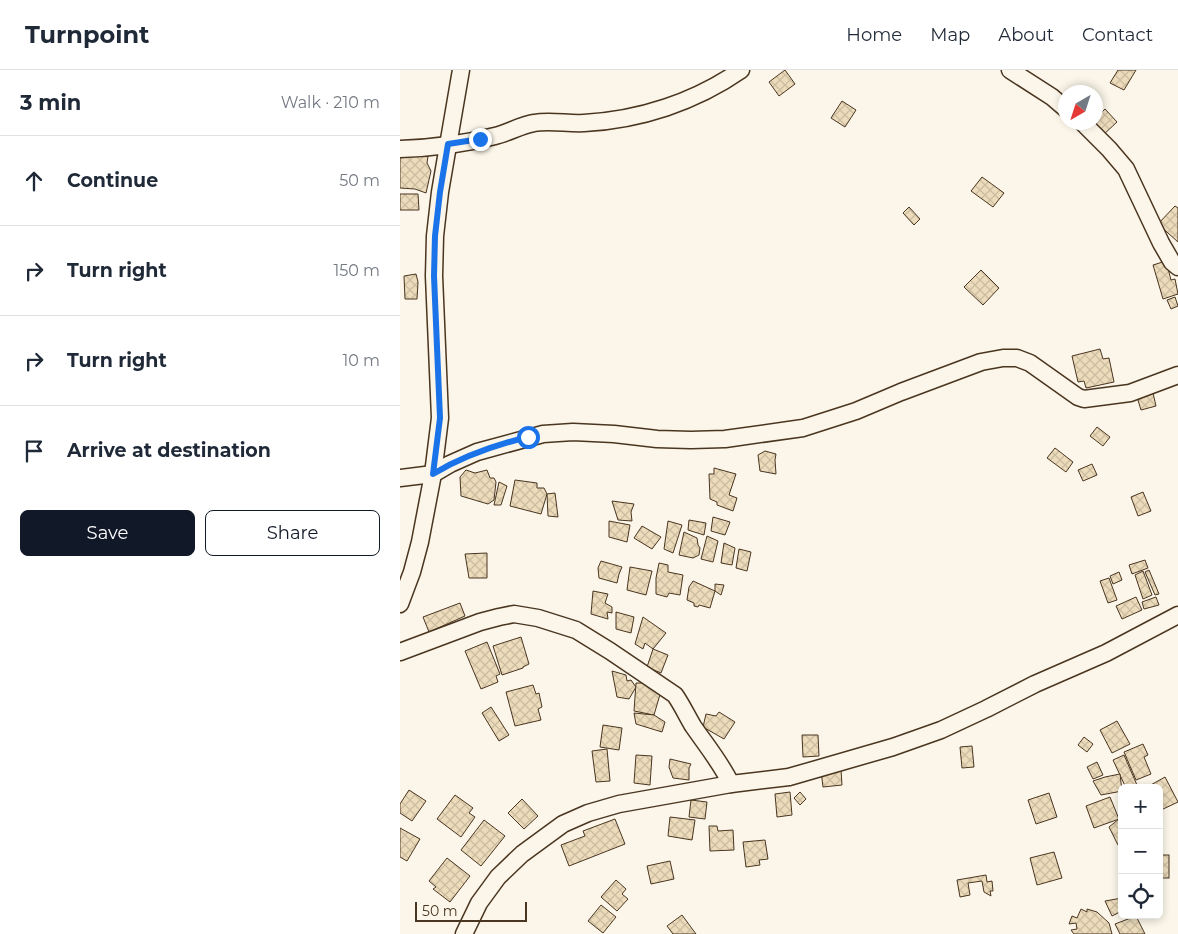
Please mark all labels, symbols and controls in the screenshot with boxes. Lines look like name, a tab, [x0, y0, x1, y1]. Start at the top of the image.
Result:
text: Turnpoint	[25, 20, 149, 49]
text: Home	[846, 24, 902, 46]
text: Map	[930, 24, 970, 46]
text: About	[998, 24, 1054, 46]
text: Contact	[1082, 24, 1153, 46]
north arrow	[1058, 85, 1103, 130]
text: 3 min	[20, 90, 81, 115]
text: Walk · 210 m	[281, 93, 380, 112]
route end	[469, 128, 492, 151]
icon: ahead	[20, 167, 48, 195]
text: Continue	[67, 169, 158, 192]
text: 50 m	[339, 171, 380, 190]
icon: right	[20, 257, 48, 285]
text: Turn right	[67, 259, 167, 282]
text: 150 m	[333, 261, 380, 280]
icon: right	[20, 347, 48, 375]
text: Turn right	[67, 349, 167, 372]
text: 10 m	[342, 351, 380, 370]
route start	[517, 426, 540, 449]
icon: arrive	[20, 437, 48, 465]
text: Arrive at destination	[67, 439, 271, 462]
button: Save	[20, 510, 195, 556]
button: Share	[205, 510, 380, 556]
map controls	[1118, 784, 1163, 919]
button: +	[1118, 784, 1163, 829]
button: −	[1118, 829, 1163, 874]
button: locate	[1118, 874, 1163, 919]
scale bar	[415, 899, 528, 922]
text: 50 m	[422, 902, 458, 920]

